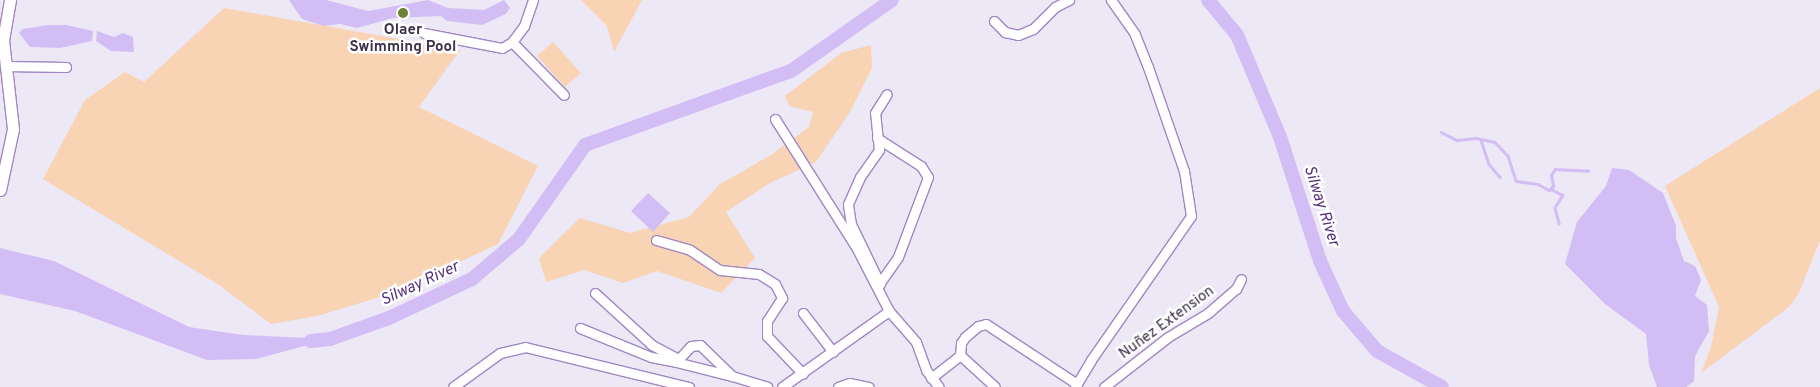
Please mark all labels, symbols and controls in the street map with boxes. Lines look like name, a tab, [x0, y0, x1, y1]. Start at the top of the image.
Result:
marker: Olaer Swimming Pool	[397, 7, 409, 19]
place label: Olaer Swimming Pool	[350, 21, 456, 56]
water label: Silway River	[1299, 163, 1343, 249]
water label: Silway River	[378, 258, 462, 310]
street label: Nuñez Extension	[1116, 283, 1218, 363]

